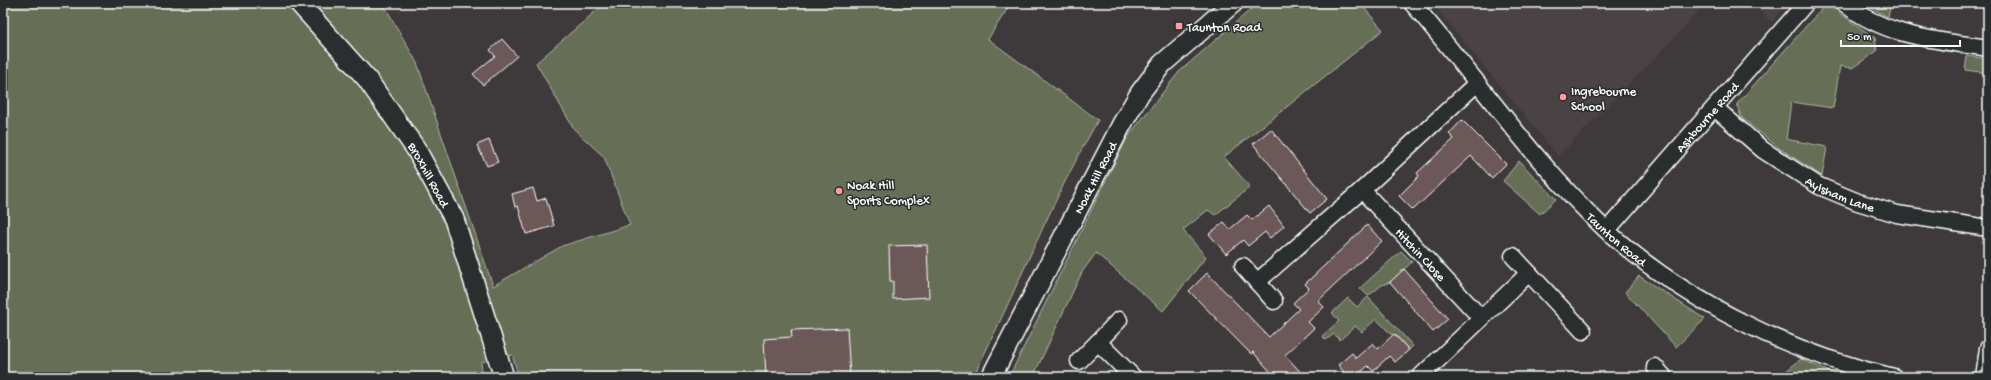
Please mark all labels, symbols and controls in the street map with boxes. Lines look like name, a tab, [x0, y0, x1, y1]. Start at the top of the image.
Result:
marker: Taunton Road	[1174, 21, 1184, 31]
place label: Taunton Road	[1186, 21, 1263, 36]
scale bar	[1841, 22, 1960, 48]
text: 50 m	[1847, 31, 1872, 45]
street label: Ashbourne Road	[1674, 79, 1744, 156]
place label: Ingrebourne School	[1571, 85, 1636, 115]
marker: Ingrebourne School	[1558, 92, 1568, 102]
street label: Broxhill Road	[403, 139, 452, 212]
street label: Noak Hill Road	[1072, 139, 1122, 217]
street label: Aylsham Lane	[1802, 174, 1876, 217]
place label: Noak Hill Sports Complex	[847, 179, 930, 209]
marker: Noak Hill Sports Complex	[834, 186, 844, 196]
street label: Taunton Road	[1582, 210, 1650, 271]
street label: Hitchin Close	[1391, 226, 1448, 285]

